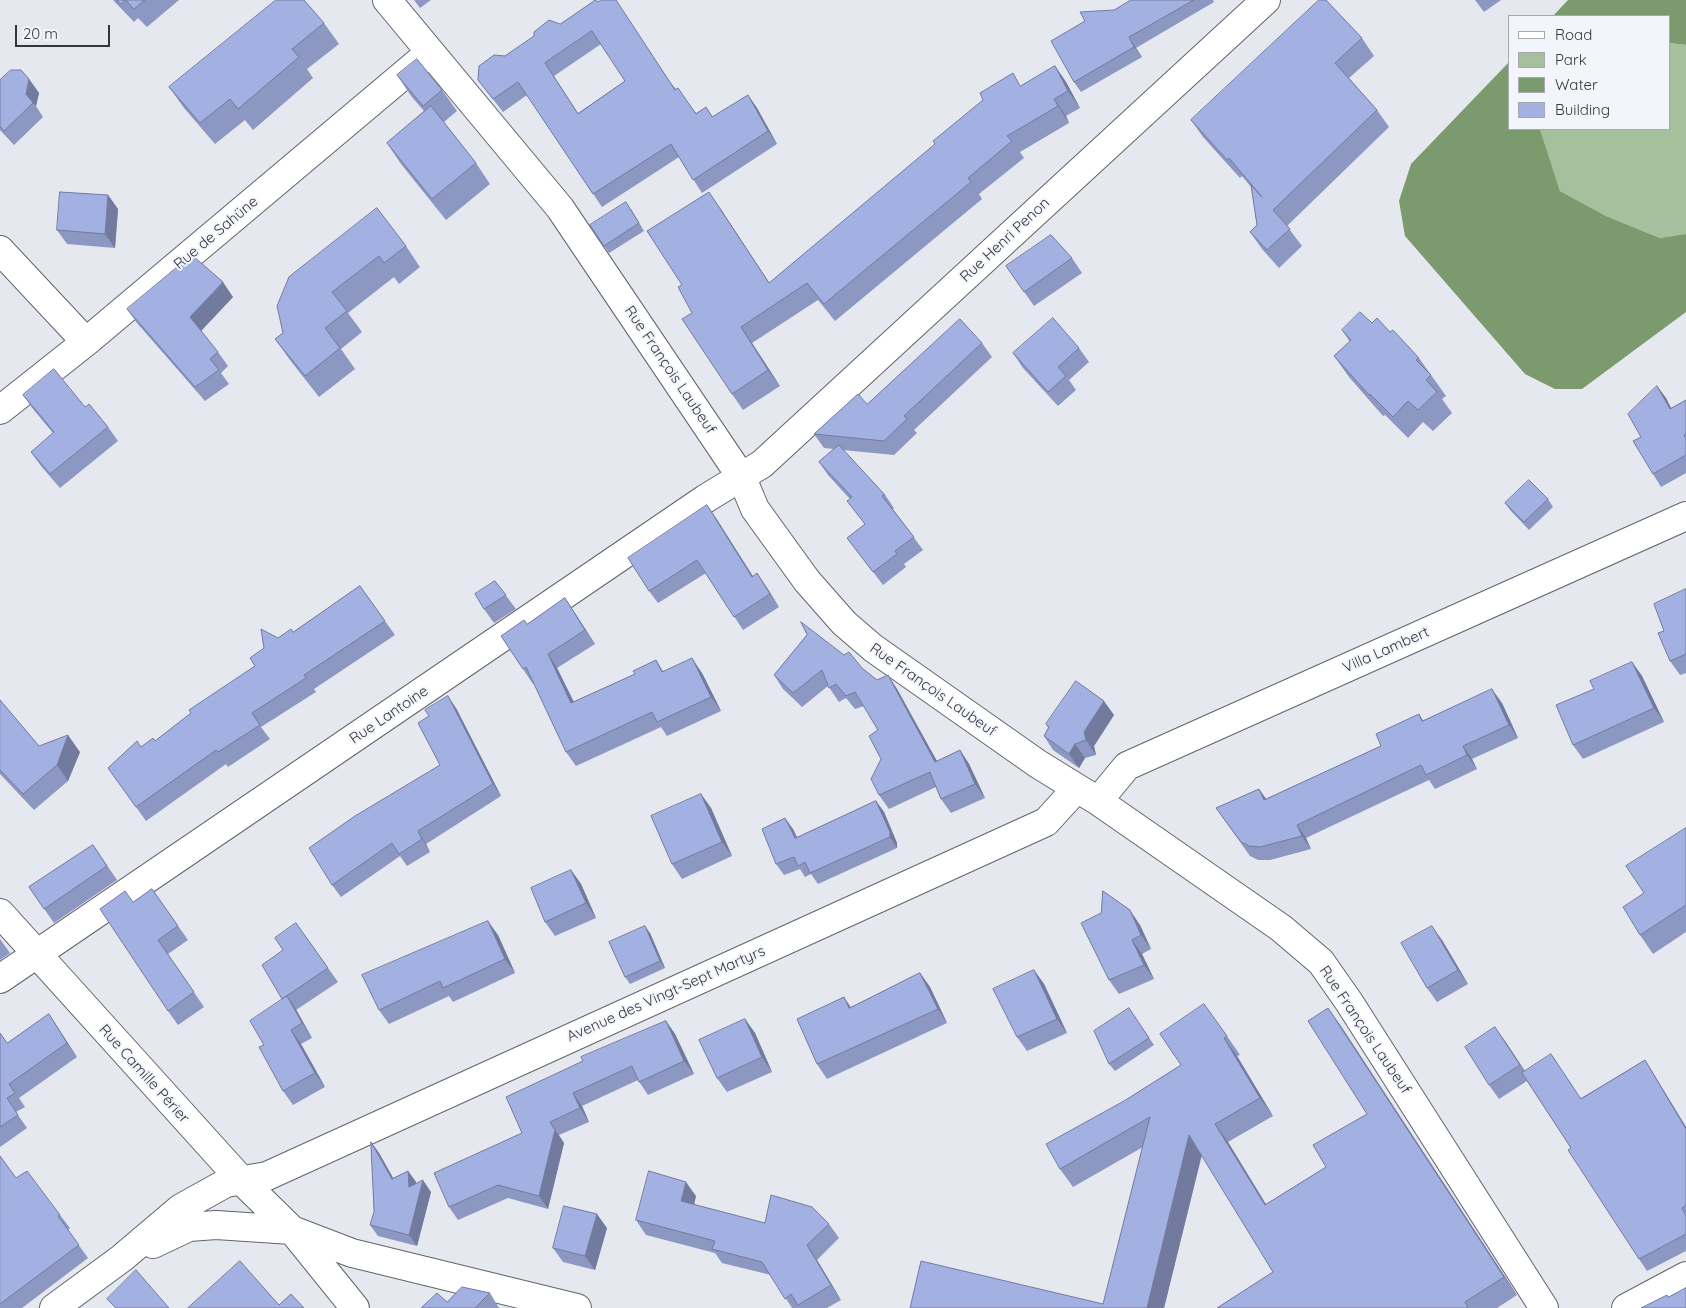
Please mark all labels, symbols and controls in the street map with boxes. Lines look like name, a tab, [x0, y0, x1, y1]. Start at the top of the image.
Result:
scale bar	[18, 15, 112, 47]
legend	[1508, 15, 1671, 130]
text: 20 m	[23, 24, 58, 43]
text: Road	[1555, 25, 1592, 44]
text: Park	[1555, 50, 1587, 69]
text: Water	[1555, 75, 1598, 94]
text: Building	[1555, 100, 1610, 119]
street label: Rue de Sahüne	[170, 193, 262, 273]
street label: Rue Henri Penon	[957, 194, 1053, 286]
street label: Rue François Laubeuf	[620, 302, 720, 438]
street label: Villa Lambert	[1340, 623, 1432, 677]
street label: Rue François Laubeuf	[866, 639, 1000, 741]
street label: Rue Lantoine	[346, 682, 432, 748]
street label: Avenue des Vingt-Sept Martyrs	[564, 942, 768, 1046]
street label: Rue François Laubeuf	[1315, 962, 1415, 1098]
street label: Rue Camille Périer	[95, 1021, 193, 1127]

